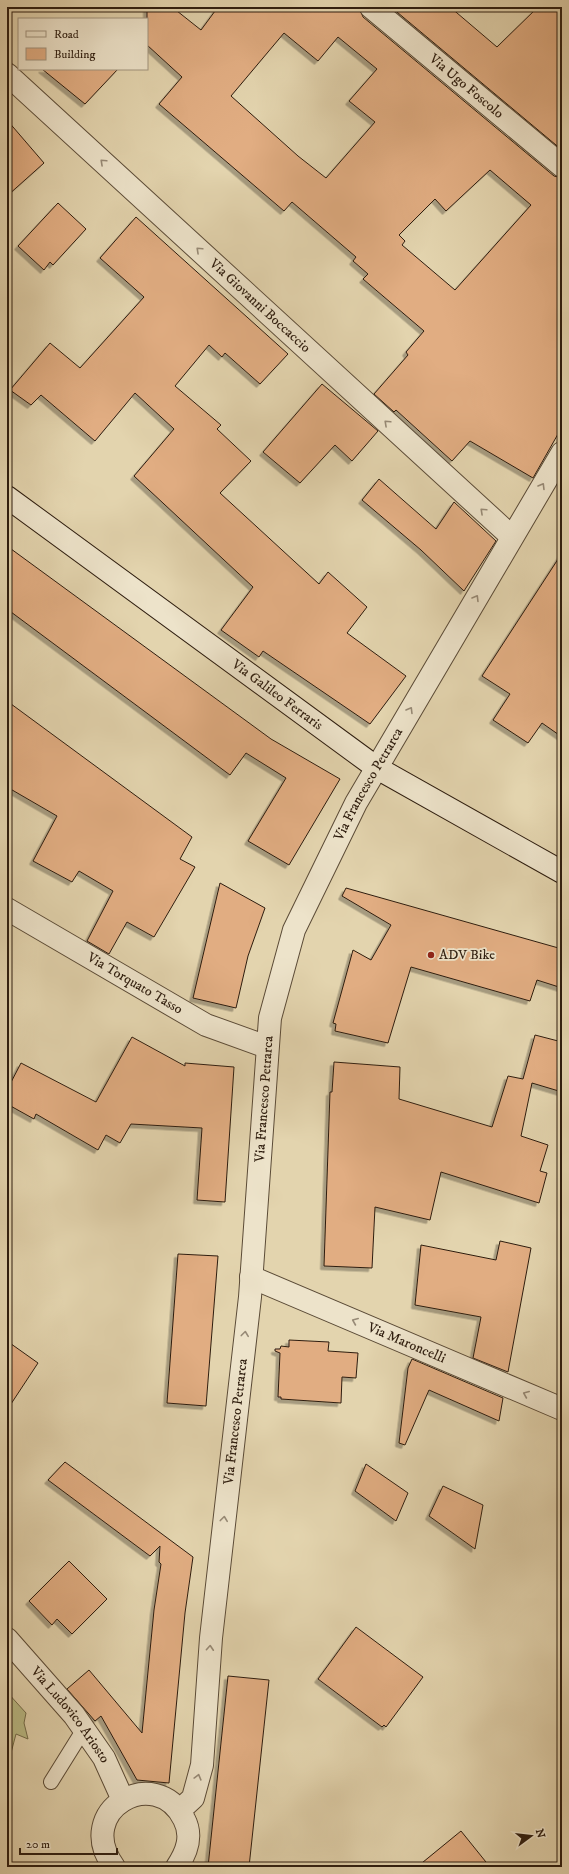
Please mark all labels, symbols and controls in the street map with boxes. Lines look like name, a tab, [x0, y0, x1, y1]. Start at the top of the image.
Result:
legend	[18, 18, 148, 70]
text: Road	[54, 27, 79, 42]
text: Building	[54, 47, 95, 62]
street label: Via Ugo Foscolo	[424, 49, 508, 123]
one-way arrow	[100, 159, 108, 167]
one-way arrow	[196, 247, 204, 255]
street label: Via Giovanni Boccaccio	[205, 254, 314, 357]
one-way arrow	[385, 421, 392, 428]
one-way arrow	[538, 483, 545, 490]
one-way arrow	[480, 508, 488, 515]
one-way arrow	[472, 595, 479, 602]
street label: Via Galileo Ferraris	[227, 655, 327, 735]
one-way arrow	[405, 707, 413, 714]
street label: Via Francesco Petrarca	[329, 725, 407, 845]
place label: ADV Bike	[439, 946, 495, 964]
street label: Via Torquato Tasso	[83, 948, 186, 1019]
marker: ADV Bike	[426, 950, 436, 960]
street label: Via Francesco Petrarca	[251, 1035, 278, 1164]
one-way arrow	[352, 1318, 359, 1326]
street label: Via Maroncelli	[364, 1318, 449, 1368]
one-way arrow	[241, 1331, 250, 1337]
street label: Via Francesco Petrarca	[219, 1358, 252, 1487]
one-way arrow	[523, 1391, 531, 1399]
one-way arrow	[219, 1516, 228, 1522]
one-way arrow	[205, 1645, 214, 1651]
street label: Via Ludovico Ariosto	[26, 1662, 114, 1766]
one-way arrow	[193, 1774, 202, 1781]
north arrow	[511, 1816, 551, 1856]
text: N	[532, 1827, 548, 1840]
scale bar	[20, 1830, 117, 1856]
text: 20 m	[26, 1837, 50, 1852]

